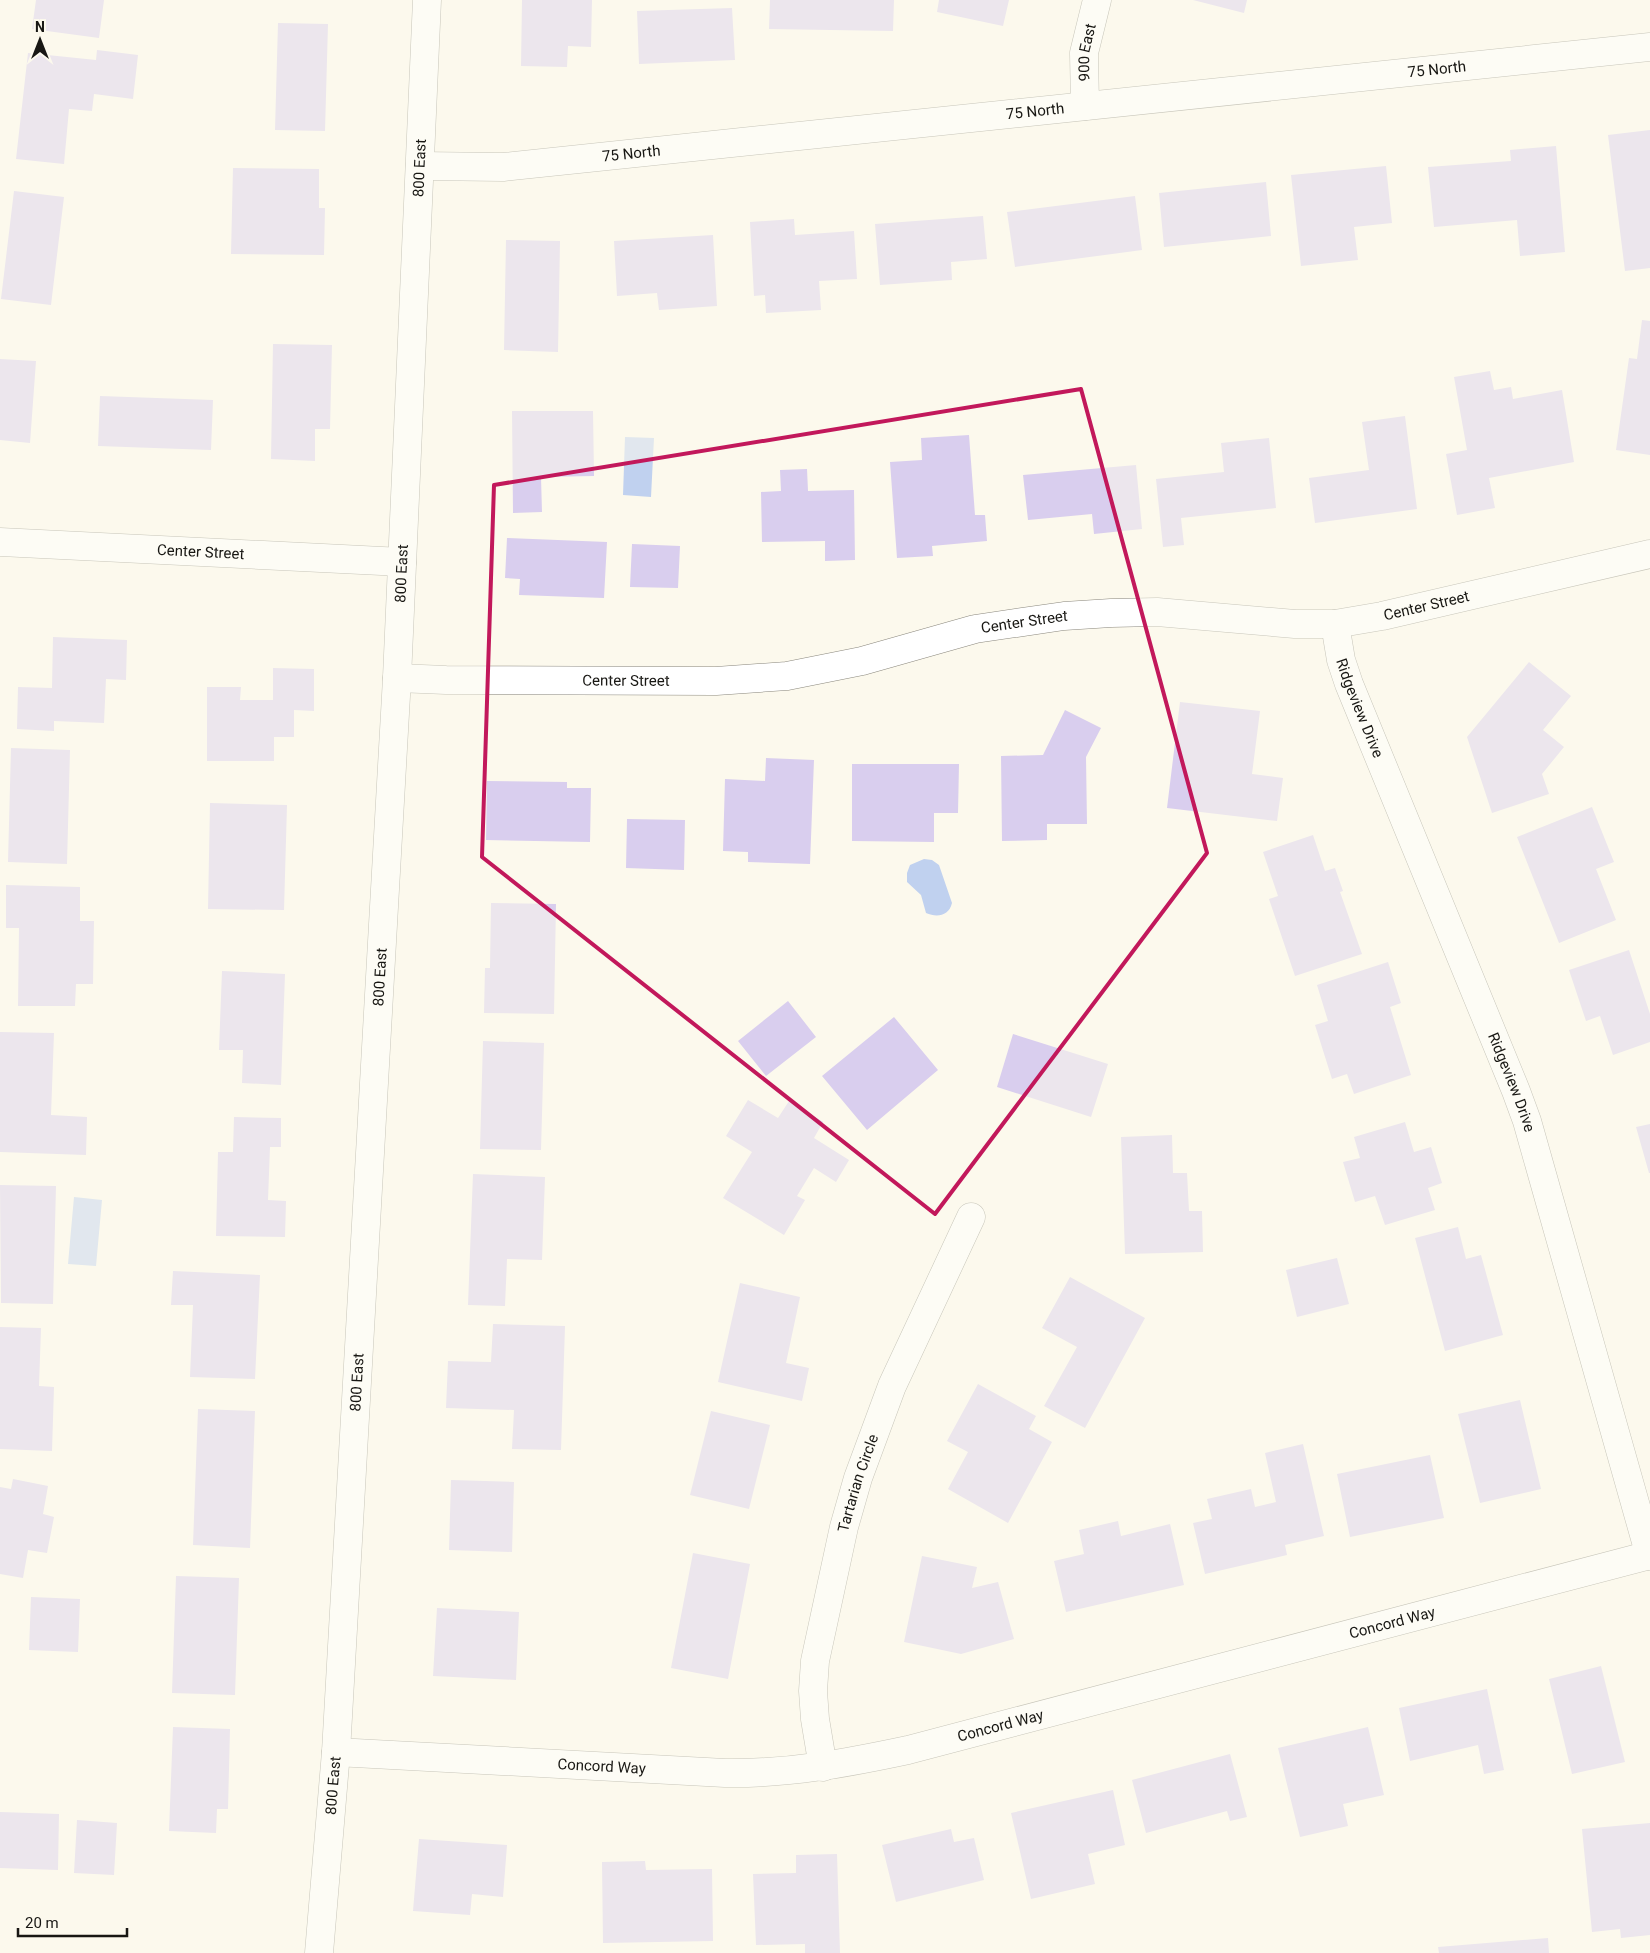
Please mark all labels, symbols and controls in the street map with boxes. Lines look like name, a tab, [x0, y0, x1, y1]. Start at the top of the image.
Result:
north arrow	[15, 15, 65, 65]
text: N	[35, 19, 45, 35]
street label: 900 East	[1075, 21, 1100, 81]
street label: 75 North	[1407, 57, 1467, 81]
street label: 75 North	[1005, 99, 1065, 123]
street label: 800 East	[409, 138, 430, 198]
street label: 75 North	[601, 142, 661, 166]
street label: Center Street	[157, 541, 245, 563]
street label: 800 East	[391, 544, 412, 603]
street label: Center Street	[1382, 587, 1471, 624]
street label: Center Street	[980, 607, 1068, 637]
street label: Ridgeview Drive	[1332, 656, 1387, 760]
street label: Center Street	[582, 672, 670, 690]
street label: 800 East	[369, 947, 391, 1007]
street label: Ridgeview Drive	[1484, 1030, 1539, 1134]
street label: 800 East	[346, 1353, 368, 1412]
street label: Tartarian Circle	[834, 1432, 882, 1534]
street label: Concord Way	[1347, 1603, 1437, 1643]
street label: Concord Way	[955, 1706, 1046, 1746]
street label: Concord Way	[557, 1755, 646, 1778]
street label: 800 East	[322, 1756, 345, 1815]
scale bar	[18, 1906, 126, 1938]
text: 20 m	[25, 1914, 59, 1932]

